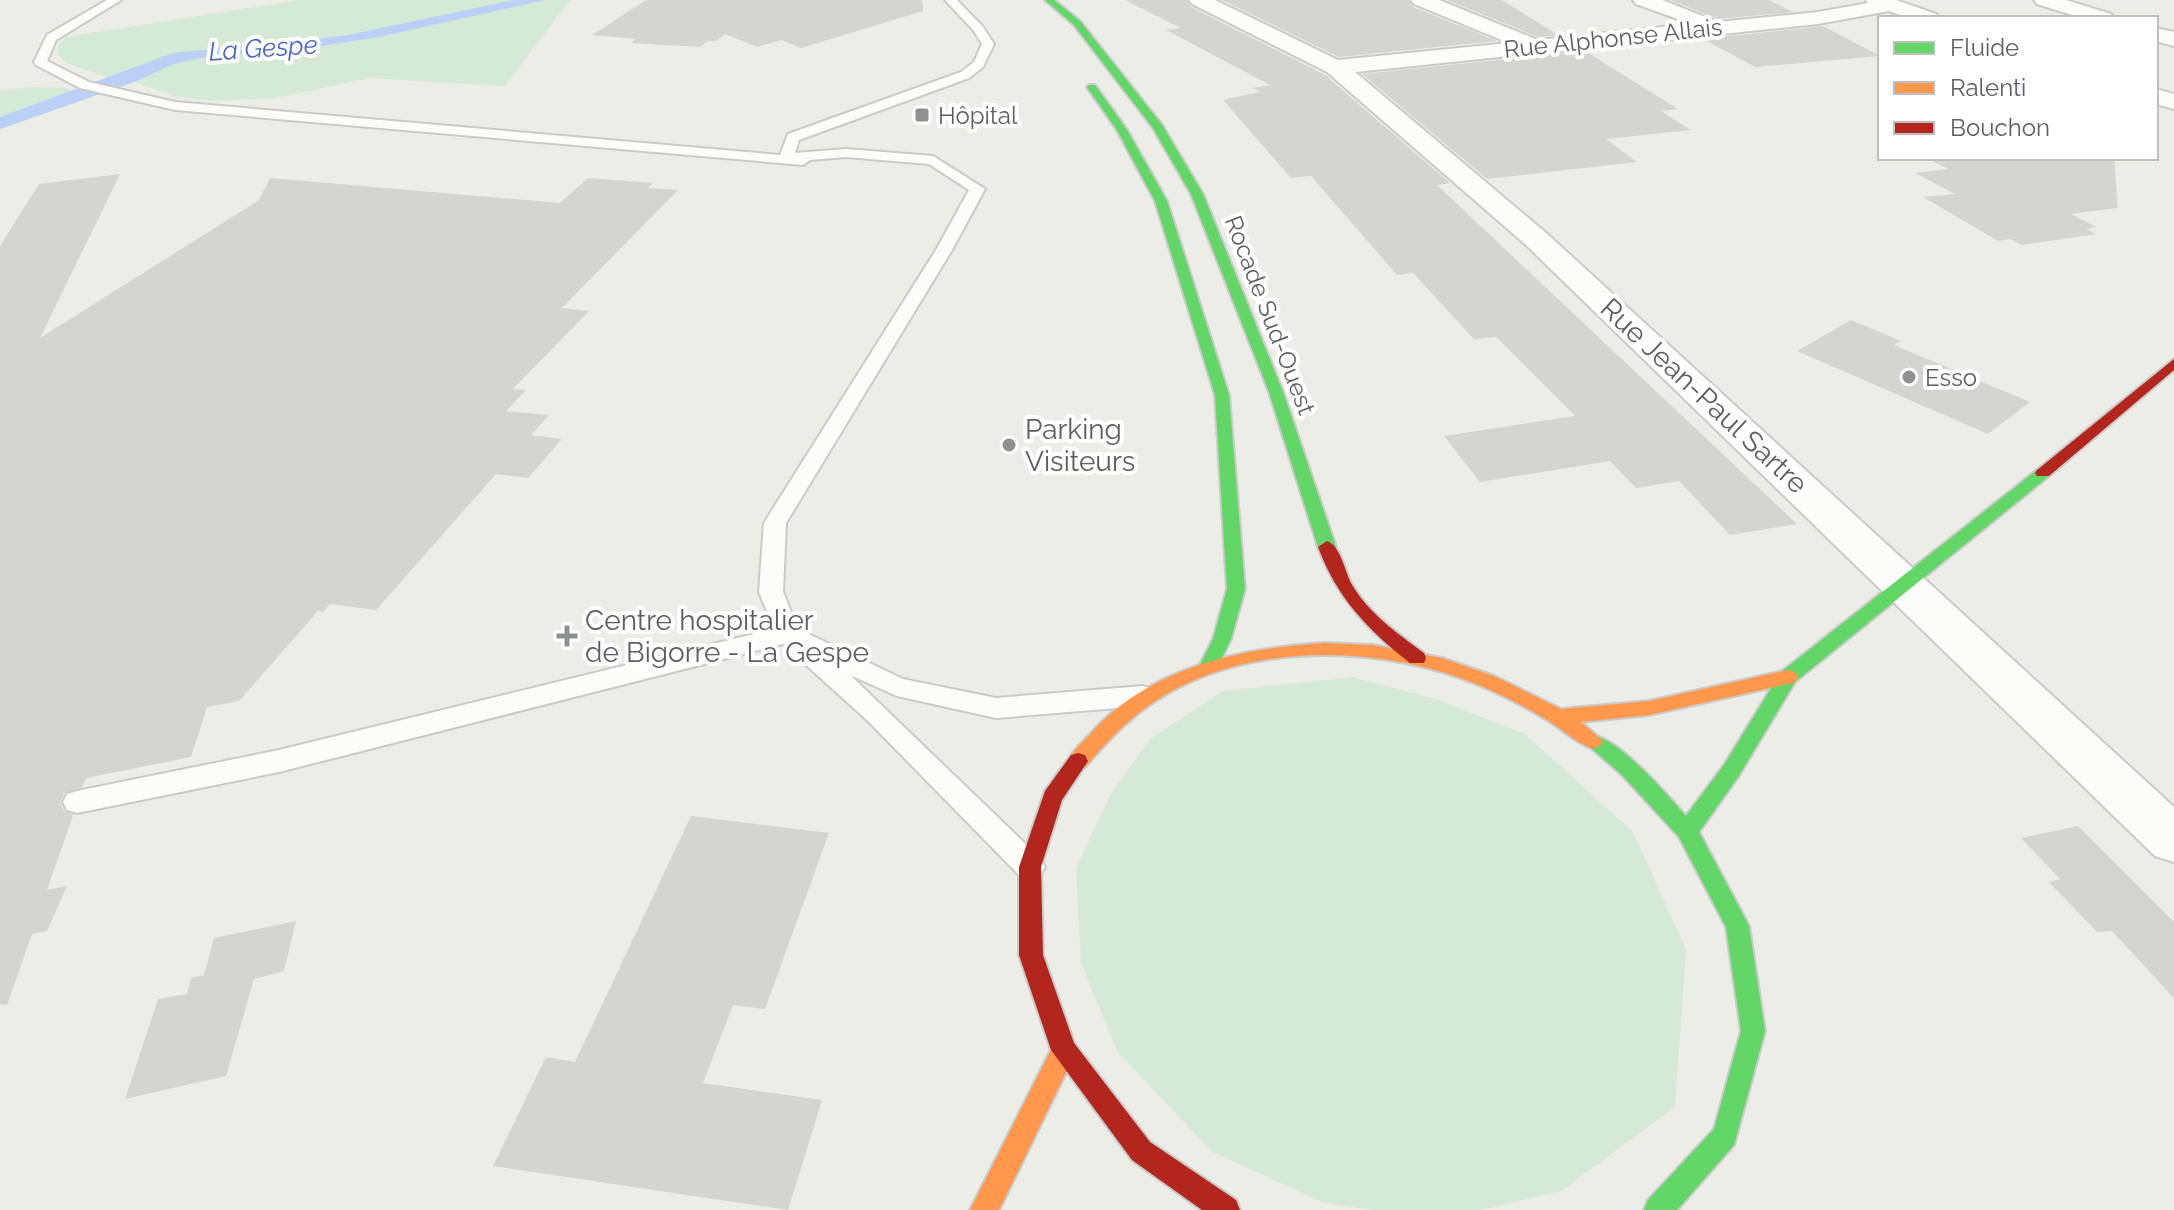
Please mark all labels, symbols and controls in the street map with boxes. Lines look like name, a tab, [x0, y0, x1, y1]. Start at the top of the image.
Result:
street label: Rue Alphonse Allais	[1502, 12, 1724, 64]
legend	[1878, 16, 2158, 160]
water label: La Gespe	[207, 29, 319, 67]
text: Fluide	[1950, 33, 2019, 62]
text: Ralenti	[1950, 73, 2026, 102]
place label: Hôpital	[938, 101, 1018, 130]
marker: Hôpital	[913, 106, 931, 124]
text: Bouchon	[1950, 113, 2050, 142]
street label: Rocade Sud-Ouest	[1219, 211, 1321, 419]
street label: Rue Jean-Paul Sartre	[1594, 292, 1814, 500]
place label: Esso	[1925, 363, 1977, 392]
marker: Esso	[1900, 368, 1918, 386]
place label: Parking Visiteurs	[1025, 413, 1135, 478]
marker: Parking Visiteurs	[1000, 436, 1018, 454]
place label: Centre hospitalier de Bigorre - La Gespe	[585, 604, 869, 669]
marker: Centre hospitalier de Bigorre - La Gespe	[556, 625, 578, 647]

